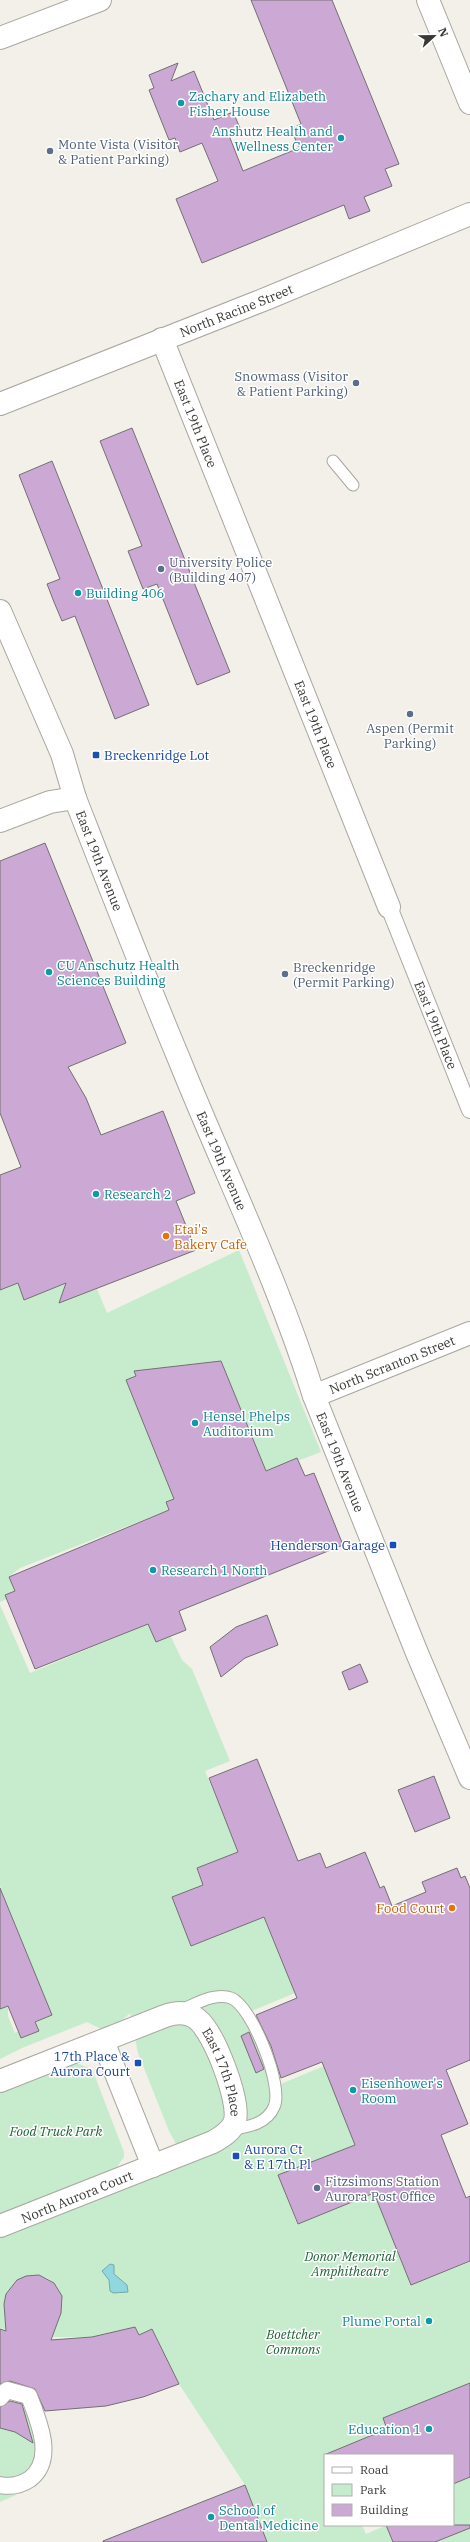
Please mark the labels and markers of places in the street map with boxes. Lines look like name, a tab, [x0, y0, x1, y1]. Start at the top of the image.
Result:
place label: Zachary and Elizabeth Fisher House	[189, 88, 326, 120]
marker: Zachary and Elizabeth Fisher House	[176, 98, 186, 108]
place label: Anshutz Health and Wellness Center	[212, 123, 333, 155]
marker: Anshutz Health and Wellness Center	[336, 133, 346, 143]
place label: Monte Vista (Visitor & Patient Parking)	[58, 136, 178, 168]
marker: Monte Vista (Visitor & Patient Parking)	[45, 146, 55, 156]
place label: Snowmass (Visitor & Patient Parking)	[234, 368, 348, 400]
marker: Snowmass (Visitor & Patient Parking)	[351, 378, 361, 388]
place label: University Police (Building 407)	[169, 554, 272, 586]
marker: University Police (Building 407)	[156, 564, 166, 574]
place label: Building 406	[86, 585, 164, 602]
marker: Building 406	[73, 588, 83, 598]
marker: Aspen (Permit Parking)	[405, 709, 415, 719]
place label: Aspen (Permit Parking)	[366, 720, 454, 752]
place label: Breckenridge Lot	[104, 747, 210, 764]
marker: Breckenridge Lot	[91, 750, 101, 760]
place label: CU Anschutz Health Sciences Building	[57, 957, 180, 989]
place label: Breckenridge (Permit Parking)	[293, 959, 394, 991]
marker: CU Anschutz Health Sciences Building	[44, 967, 54, 977]
marker: Breckenridge (Permit Parking)	[280, 969, 290, 979]
place label: Research 2	[104, 1186, 171, 1203]
marker: Research 2	[91, 1189, 101, 1199]
place label: Etai's Bakery Cafe	[174, 1221, 247, 1253]
marker: Etai's Bakery Cafe	[161, 1231, 171, 1241]
place label: Hensel Phelps Auditorium	[203, 1408, 290, 1440]
marker: Hensel Phelps Auditorium	[190, 1418, 200, 1428]
place label: Henderson Garage	[271, 1537, 385, 1554]
marker: Henderson Garage	[388, 1540, 398, 1550]
place label: Research 1 North	[161, 1562, 267, 1579]
marker: Research 1 North	[148, 1565, 158, 1575]
place label: Food Court	[376, 1900, 444, 1917]
marker: Food Court	[447, 1903, 457, 1913]
place label: 17th Place & Aurora Court	[50, 2048, 130, 2080]
marker: 17th Place & Aurora Court	[133, 2058, 143, 2068]
place label: Eisenhower's Room	[361, 2075, 443, 2107]
marker: Eisenhower's Room	[348, 2085, 358, 2095]
place label: Aurora Ct & E 17th Pl	[244, 2141, 311, 2173]
marker: Aurora Ct & E 17th Pl	[231, 2151, 241, 2161]
place label: Fitzsimons Station Aurora Post Office	[325, 2173, 439, 2205]
marker: Fitzsimons Station Aurora Post Office	[312, 2183, 322, 2193]
place label: Plume Portal	[342, 2313, 421, 2330]
marker: Plume Portal	[424, 2316, 434, 2326]
place label: Education 1	[348, 2421, 421, 2438]
marker: Education 1	[424, 2424, 434, 2434]
place label: School of Dental Medicine	[219, 2502, 319, 2534]
marker: School of Dental Medicine	[206, 2512, 216, 2522]

